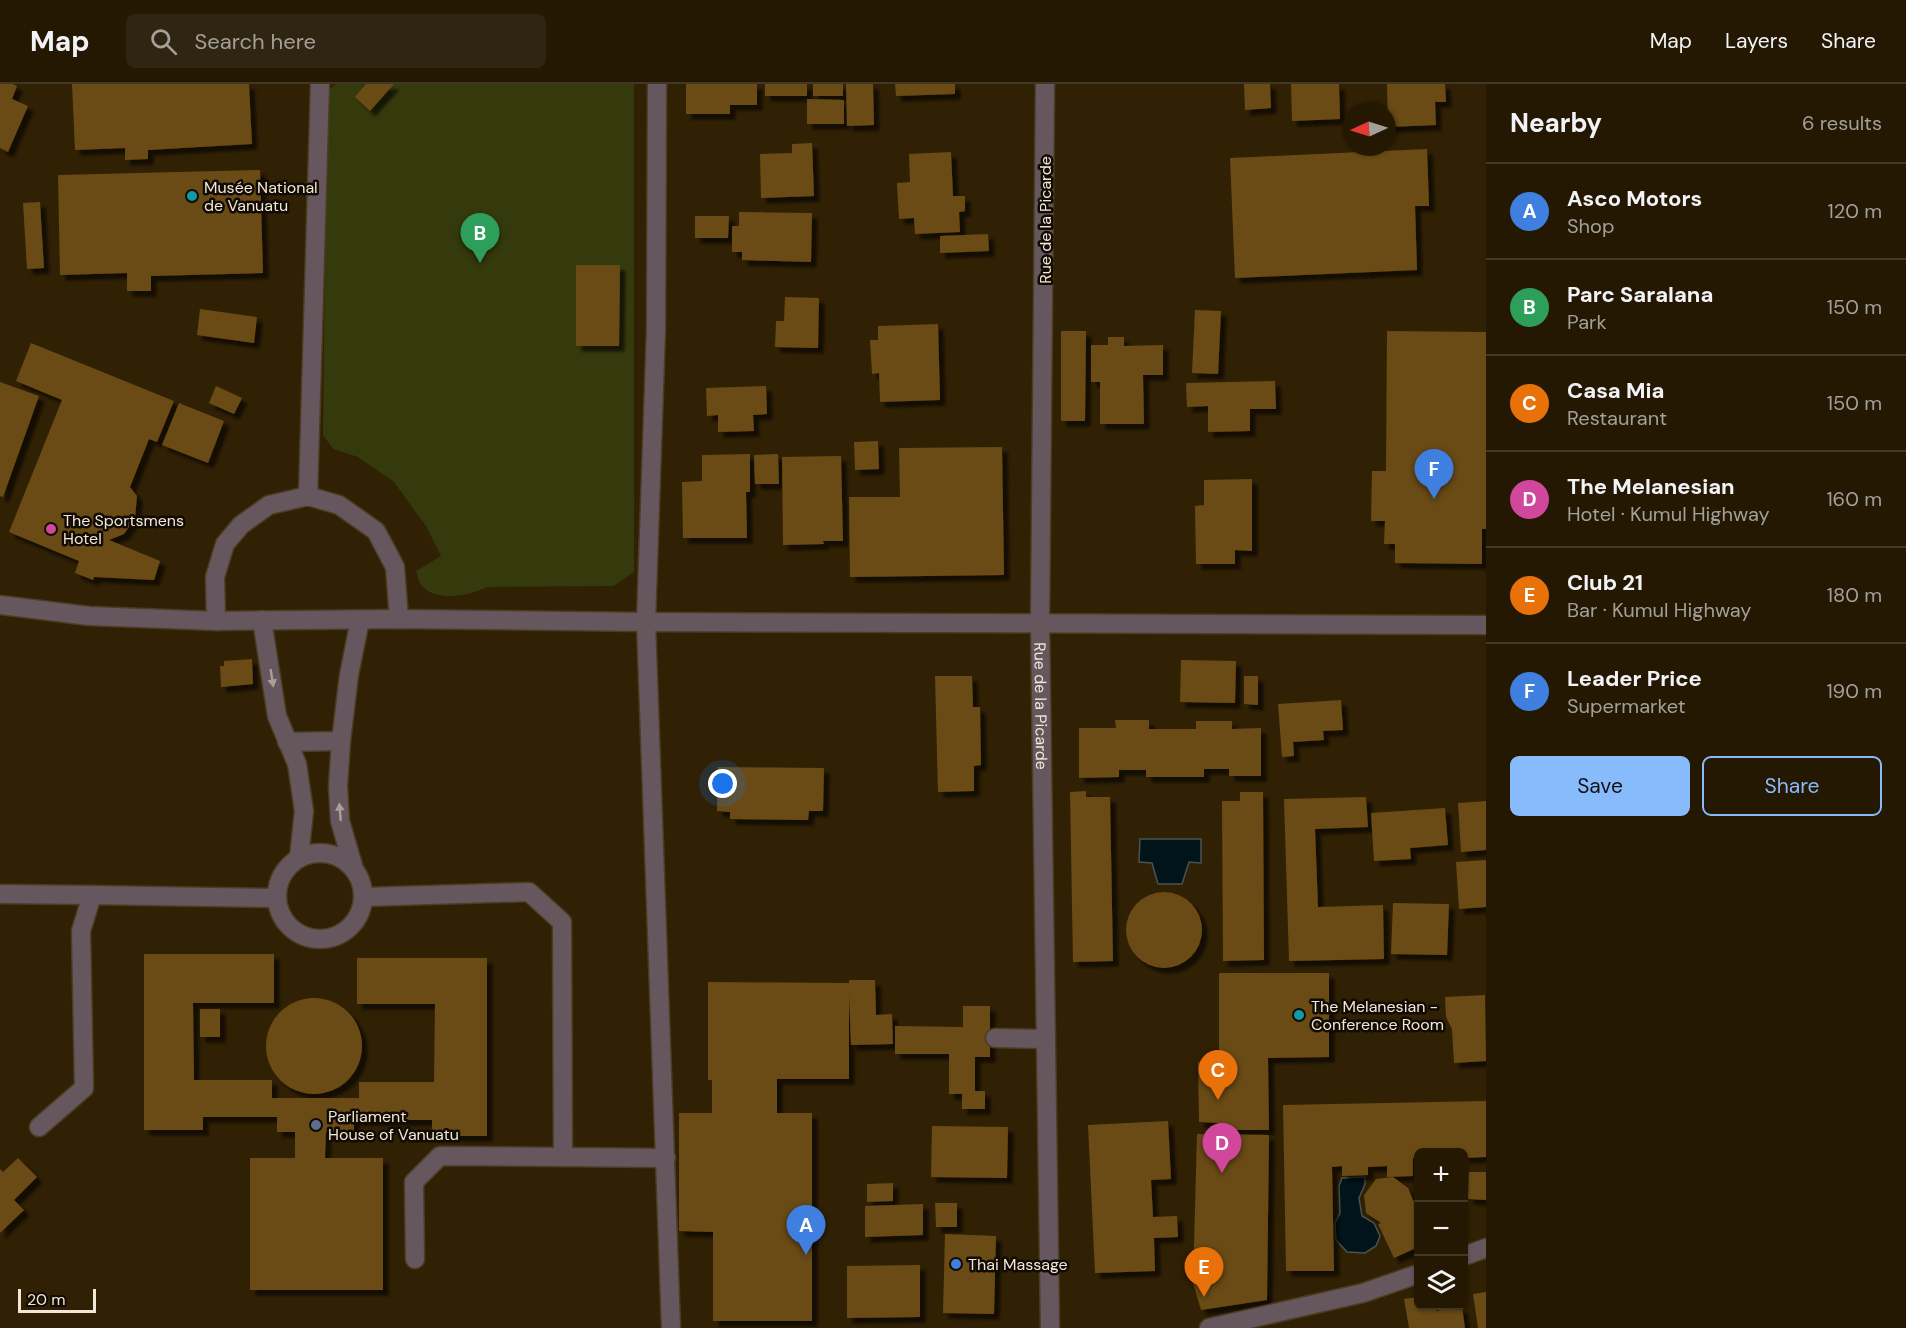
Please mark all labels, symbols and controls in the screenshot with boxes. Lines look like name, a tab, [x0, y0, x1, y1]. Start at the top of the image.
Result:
search box	[126, 14, 546, 68]
text: Map	[30, 23, 90, 60]
icon: search	[147, 25, 180, 58]
text: Search here	[195, 27, 316, 56]
text: Map	[1650, 27, 1692, 55]
text: Layers	[1725, 27, 1788, 55]
text: Share	[1821, 27, 1876, 55]
north arrow	[1342, 102, 1396, 156]
text: Nearby	[1510, 106, 1602, 140]
text: 6 results	[1802, 110, 1882, 136]
street label: Rue de la Picarde	[1035, 156, 1056, 284]
place label: Musée National de Vanuatu	[204, 177, 318, 216]
text: Asco Motors	[1567, 184, 1702, 213]
marker: Musée National de Vanuatu	[185, 189, 199, 203]
text: A	[1522, 198, 1537, 224]
text: 120 m	[1828, 198, 1882, 224]
text: Shop	[1567, 213, 1614, 239]
pin: B	[460, 214, 500, 263]
text: Parc Saralana	[1567, 280, 1713, 309]
text: B	[1523, 294, 1536, 320]
text: 150 m	[1827, 294, 1882, 320]
text: Park	[1567, 309, 1607, 335]
text: Casa Mia	[1567, 376, 1664, 405]
text: C	[1522, 390, 1537, 416]
text: 150 m	[1827, 390, 1882, 416]
text: Restaurant	[1567, 405, 1667, 431]
pin: F	[1414, 450, 1454, 499]
text: The Melanesian	[1567, 472, 1735, 501]
text: D	[1522, 486, 1537, 512]
text: 160 m	[1826, 486, 1882, 512]
text: Hotel · Kumul Highway	[1567, 501, 1770, 527]
place label: The Sportsmens Hotel	[63, 510, 184, 549]
marker: The Sportsmens Hotel	[44, 522, 58, 536]
text: Club 21	[1567, 568, 1643, 597]
text: E	[1524, 582, 1535, 608]
text: 180 m	[1827, 582, 1882, 608]
text: Bar · Kumul Highway	[1567, 597, 1751, 623]
street label: Rue de la Picarde	[1029, 642, 1052, 770]
text: Leader Price	[1567, 664, 1702, 693]
one-way arrow	[267, 668, 276, 687]
text: F	[1524, 678, 1535, 704]
text: 190 m	[1826, 678, 1882, 704]
text: Supermarket	[1567, 693, 1686, 719]
button: Save	[1510, 756, 1690, 816]
button: Share	[1702, 756, 1882, 816]
your location	[708, 769, 737, 798]
one-way arrow	[335, 803, 345, 822]
place label: The Melanesian - Conference Room	[1311, 996, 1444, 1035]
marker: The Melanesian - Conference Room	[1292, 1008, 1306, 1022]
pin: C	[1198, 1050, 1238, 1100]
place label: Parliament House of Vanuatu	[328, 1106, 459, 1145]
marker: Parliament House of Vanuatu	[309, 1118, 323, 1132]
pin: D	[1202, 1124, 1242, 1173]
map controls	[1414, 1148, 1468, 1310]
button: +	[1414, 1148, 1468, 1202]
button: −	[1414, 1202, 1468, 1256]
pin: A	[786, 1206, 826, 1255]
pin: E	[1184, 1248, 1224, 1297]
place label: Thai Massage	[968, 1254, 1068, 1275]
button: layers	[1414, 1256, 1468, 1310]
marker: Thai Massage	[949, 1257, 963, 1271]
scale bar	[18, 1286, 96, 1314]
text: 20 m	[27, 1289, 66, 1310]

